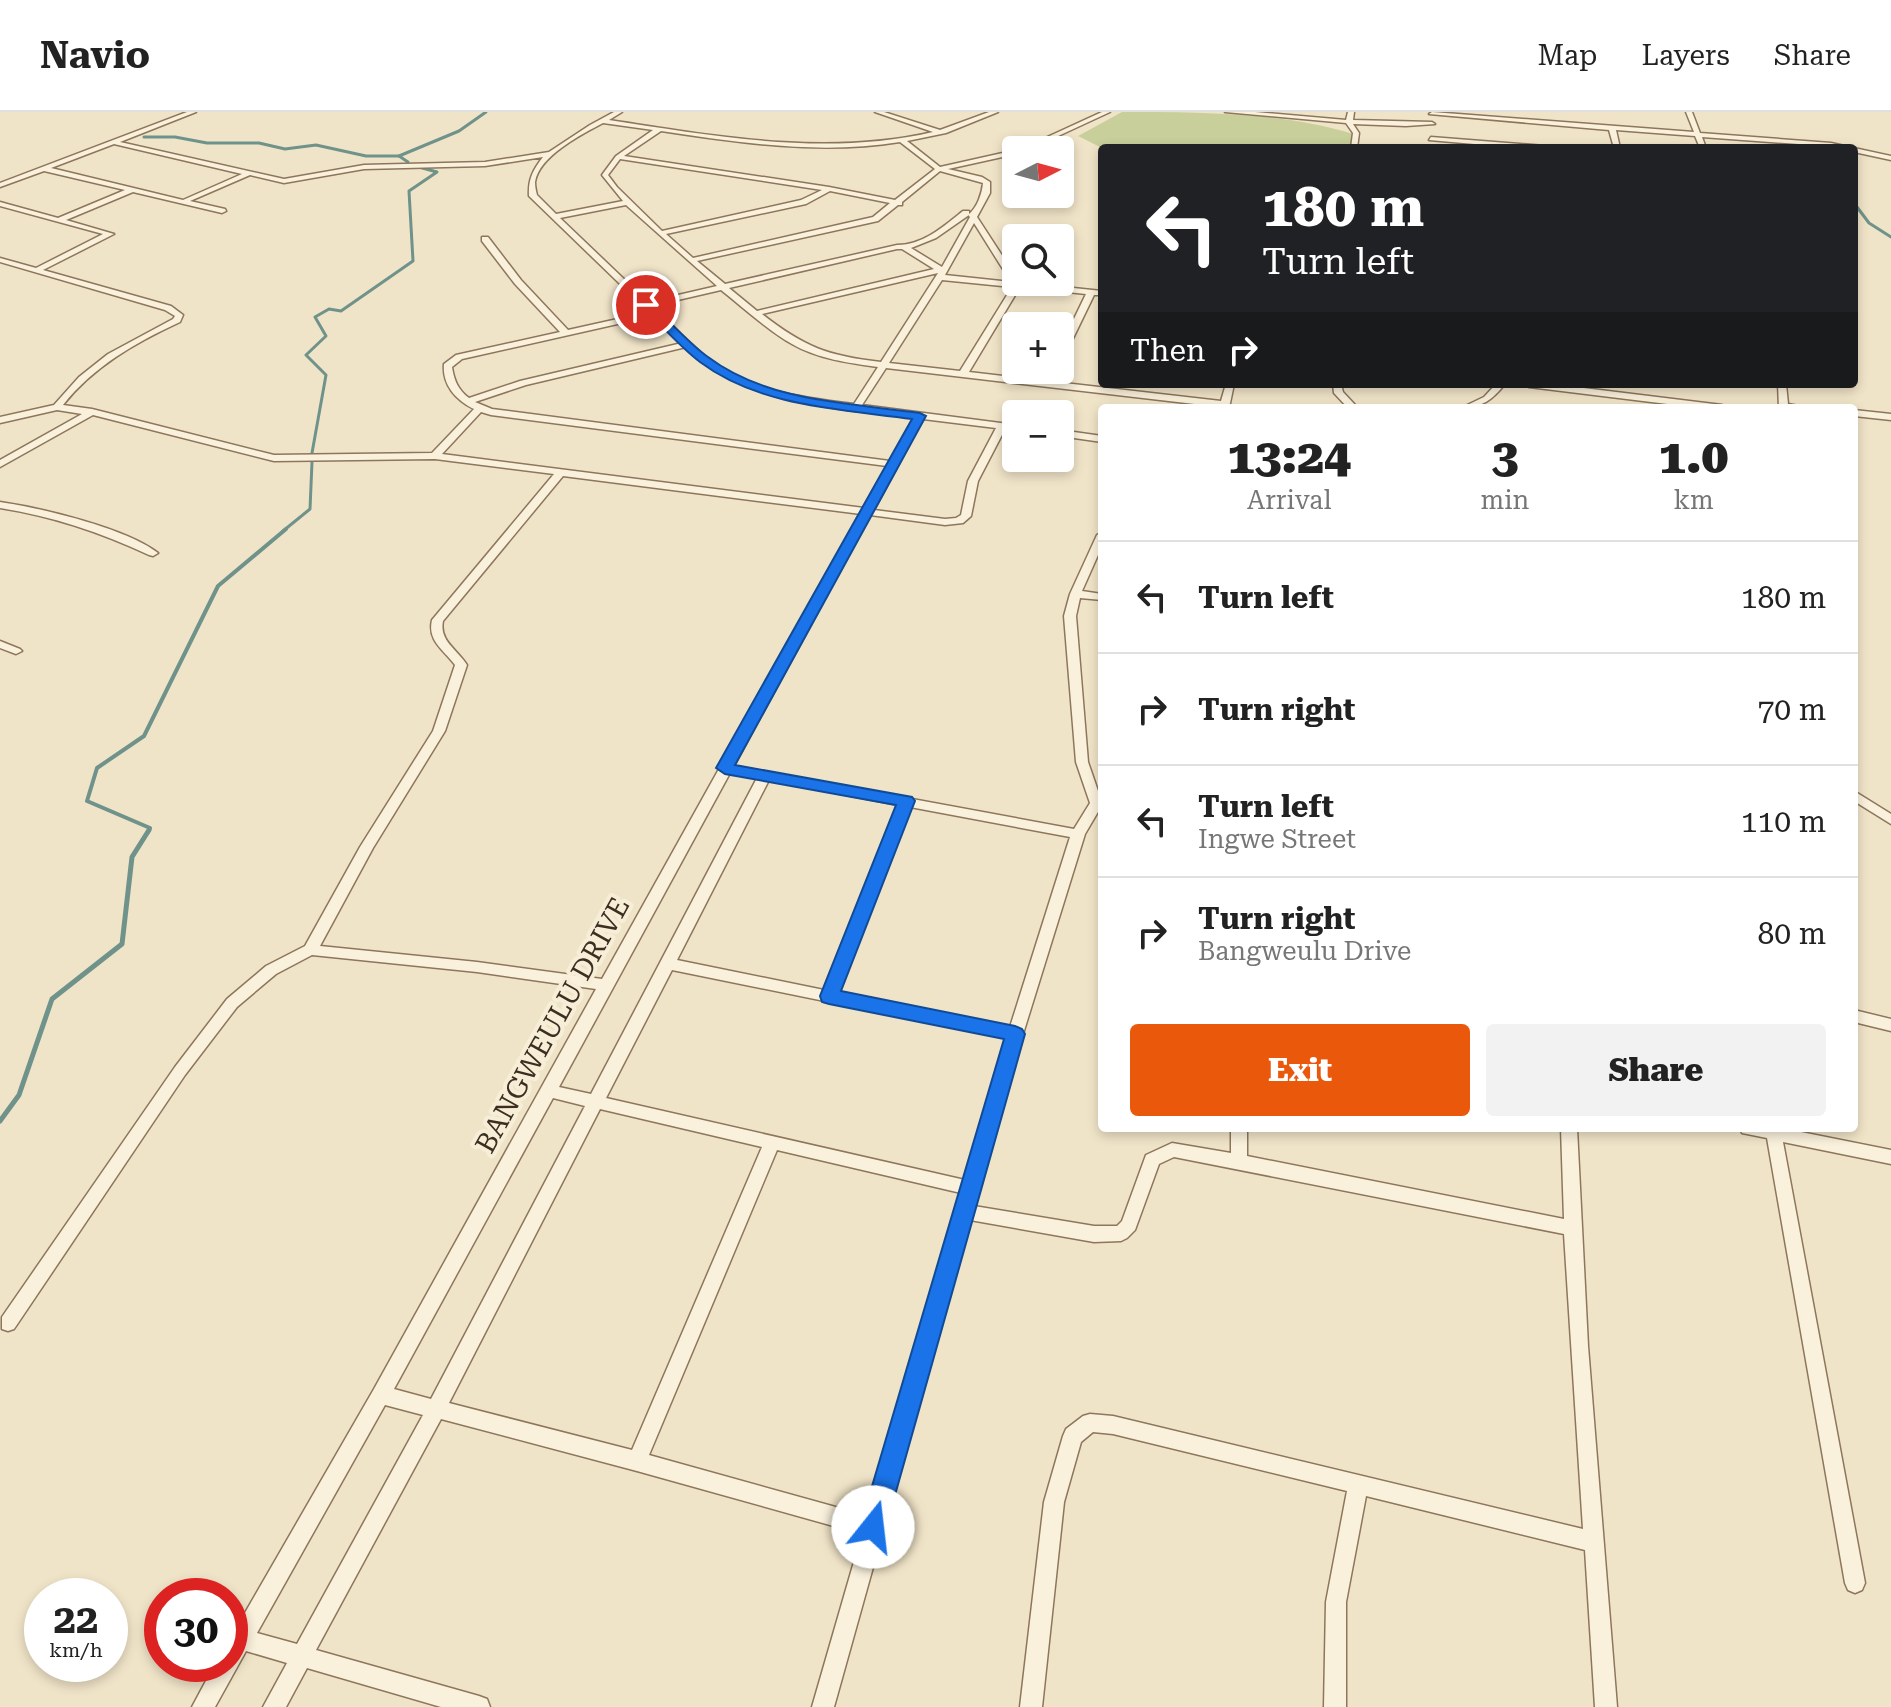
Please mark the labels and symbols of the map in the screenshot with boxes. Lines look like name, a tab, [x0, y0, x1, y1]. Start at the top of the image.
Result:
north arrow	[1002, 136, 1074, 208]
pin	[612, 271, 680, 339]
street label: BANGWEULU DRIVE	[468, 892, 636, 1159]
position arrow	[831, 1485, 915, 1569]
speed limit sign: 30	[144, 1578, 248, 1682]

